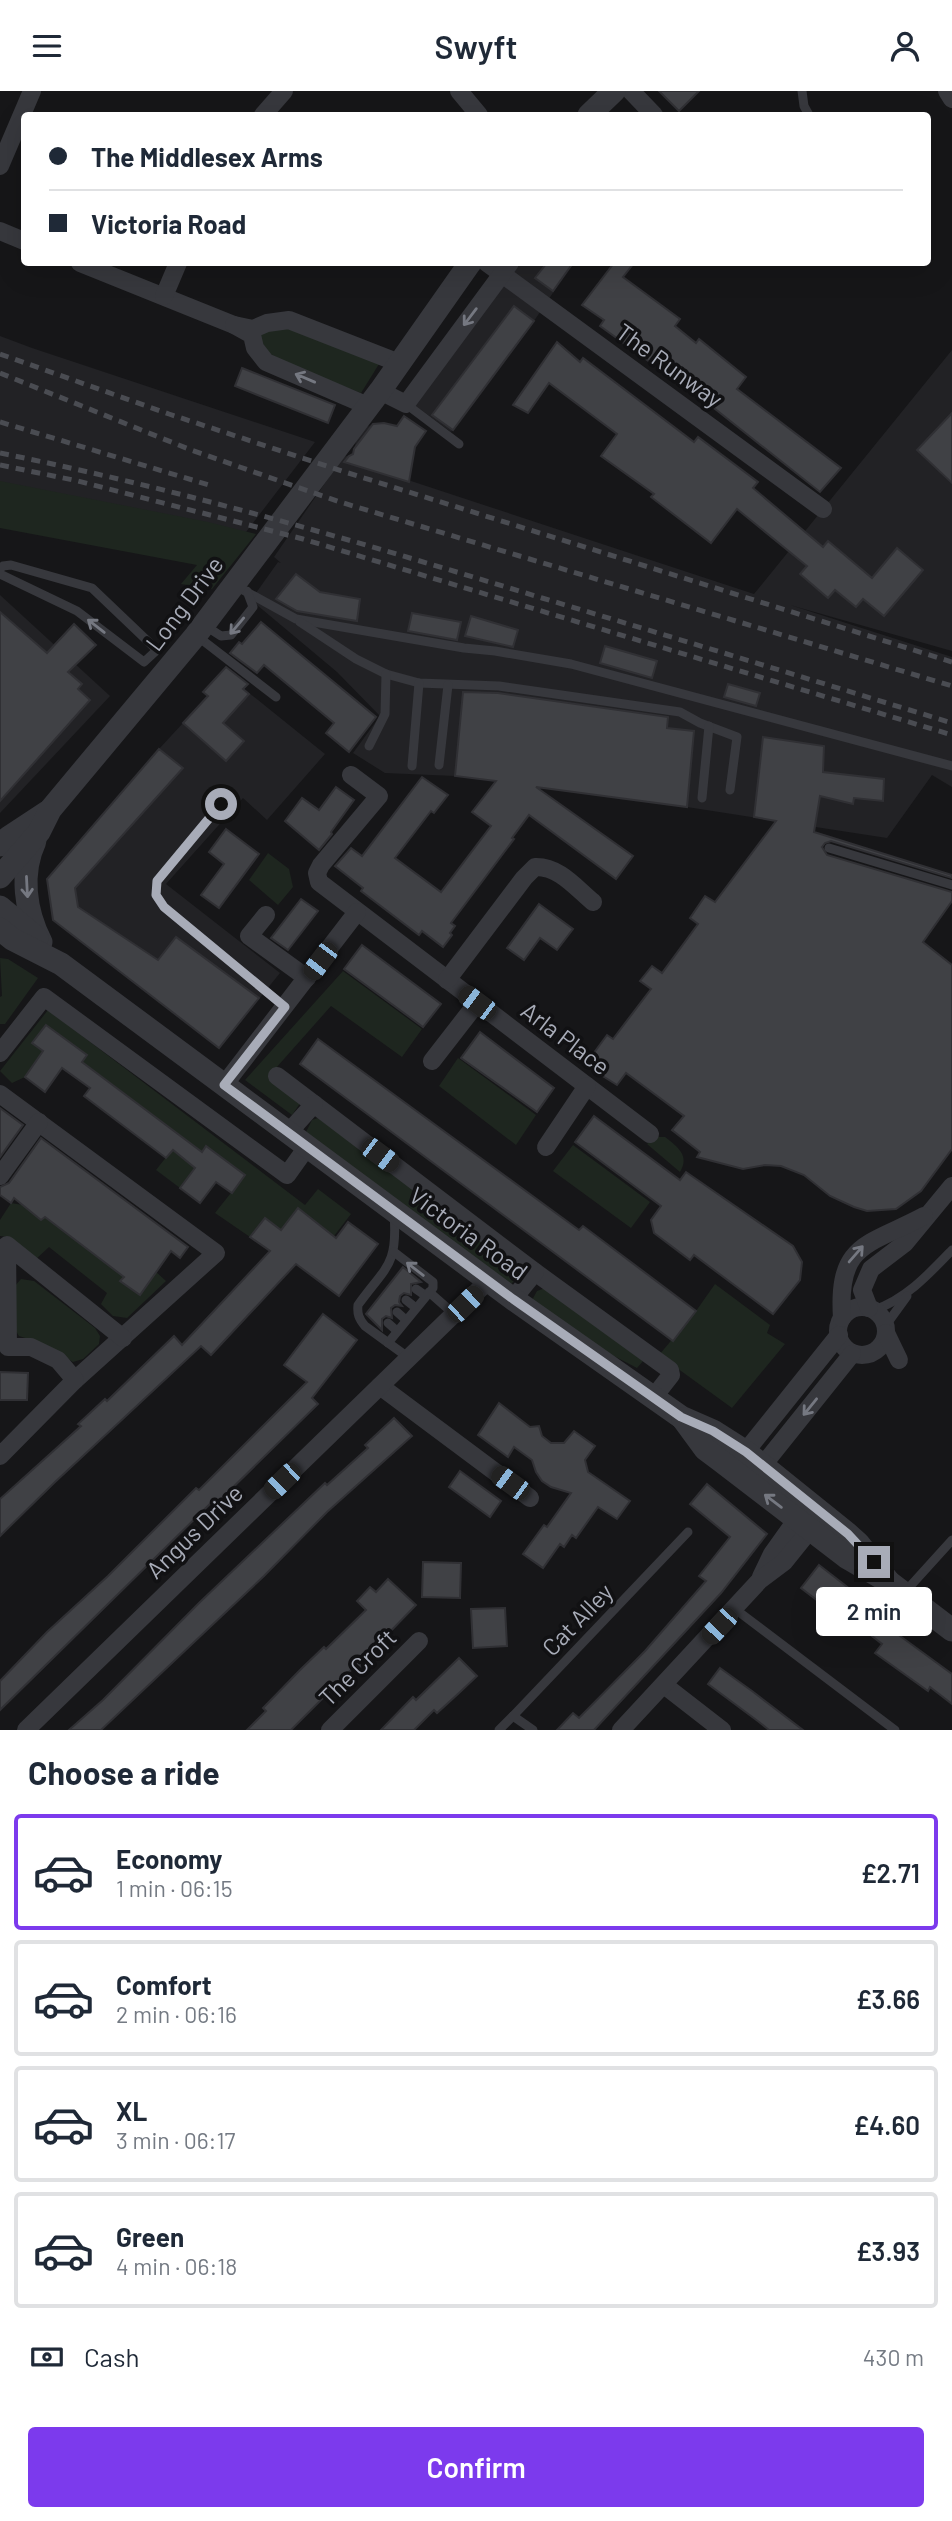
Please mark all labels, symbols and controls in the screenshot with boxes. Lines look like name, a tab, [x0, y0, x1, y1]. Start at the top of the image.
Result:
icon: menu	[28, 27, 66, 65]
text: Swyft	[435, 27, 517, 65]
icon: person	[886, 27, 924, 65]
text: The Middlesex Arms	[91, 141, 323, 172]
text: Victoria Road	[91, 208, 246, 239]
one-way arrow	[463, 308, 478, 327]
street label: The Runway	[611, 316, 729, 413]
one-way arrow	[295, 371, 317, 384]
street label: Long Drive	[139, 550, 229, 656]
one-way arrow	[229, 617, 245, 635]
one-way arrow	[87, 618, 106, 633]
route start	[205, 788, 237, 820]
one-way arrow	[21, 875, 34, 898]
car	[299, 938, 342, 984]
car	[454, 982, 501, 1024]
street label: Arla Place	[516, 995, 616, 1080]
car	[357, 1134, 404, 1176]
street label: Victoria Road	[404, 1180, 534, 1285]
one-way arrow	[848, 1245, 864, 1263]
one-way arrow	[407, 1261, 425, 1276]
car	[443, 1282, 488, 1326]
one-way arrow	[802, 1398, 817, 1416]
car	[260, 1459, 305, 1503]
car	[487, 1462, 534, 1504]
street label: Angus Drive	[140, 1478, 248, 1584]
one-way arrow	[765, 1493, 783, 1508]
route end	[858, 1546, 890, 1578]
street label: Cat Alley	[535, 1577, 618, 1661]
callout: 2 min	[816, 1587, 932, 1635]
text: 2 min	[847, 1597, 901, 1625]
car	[697, 1603, 742, 1649]
street label: The Croft	[312, 1622, 402, 1712]
text: Choose a ride	[28, 1753, 220, 1791]
icon: car	[32, 1841, 95, 1904]
text: Economy	[116, 1843, 222, 1874]
text: £2.71	[861, 1857, 920, 1888]
text: 1 min · 06:15	[116, 1874, 232, 1902]
icon: car	[32, 1967, 95, 2030]
text: Comfort	[116, 1969, 212, 2000]
text: £3.66	[856, 1983, 920, 2014]
text: 2 min · 06:16	[116, 2000, 237, 2028]
icon: car	[32, 2093, 95, 2156]
text: XL	[116, 2095, 147, 2126]
text: £4.60	[853, 2109, 920, 2140]
text: 3 min · 06:17	[116, 2126, 235, 2154]
icon: car	[32, 2219, 95, 2282]
text: Green	[116, 2221, 184, 2252]
text: £3.93	[856, 2235, 920, 2266]
text: 4 min · 06:18	[116, 2252, 237, 2280]
icon: cash	[28, 2338, 66, 2376]
text: Cash	[84, 2341, 139, 2372]
text: 430 m	[863, 2343, 924, 2371]
button: Confirm	[28, 2427, 924, 2507]

